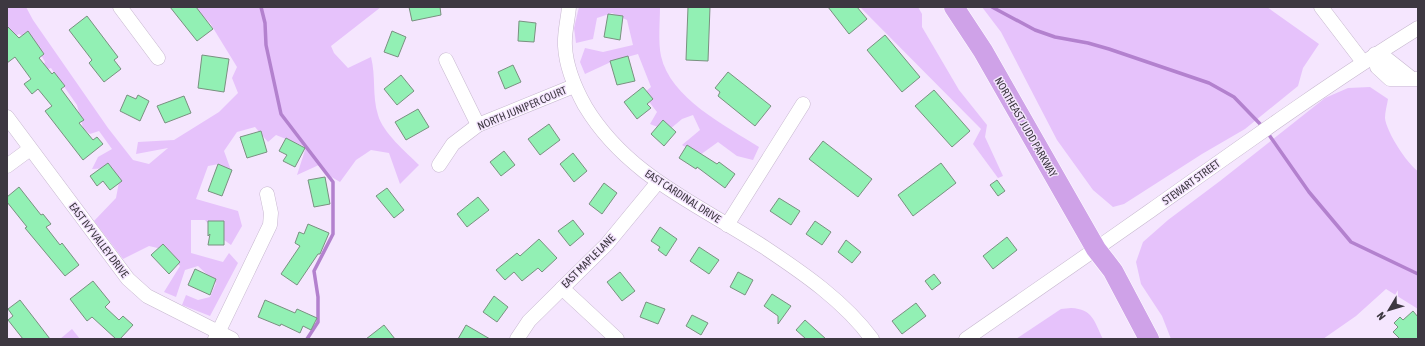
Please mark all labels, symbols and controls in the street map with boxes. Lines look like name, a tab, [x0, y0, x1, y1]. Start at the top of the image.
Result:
street label: NORTHEAST JUDD PARKWAY	[992, 75, 1060, 179]
street label: NORTH JUNIPER COURT	[476, 84, 568, 132]
street label: STEWART STREET	[1160, 157, 1222, 207]
street label: EAST CARDINAL DRIVE	[643, 167, 723, 225]
street label: EAST IVY VALLEY DRIVE	[67, 200, 131, 280]
street label: EAST MAPLE LANE	[559, 232, 617, 290]
north arrow	[1369, 290, 1409, 330]
text: N	[1374, 310, 1388, 322]

